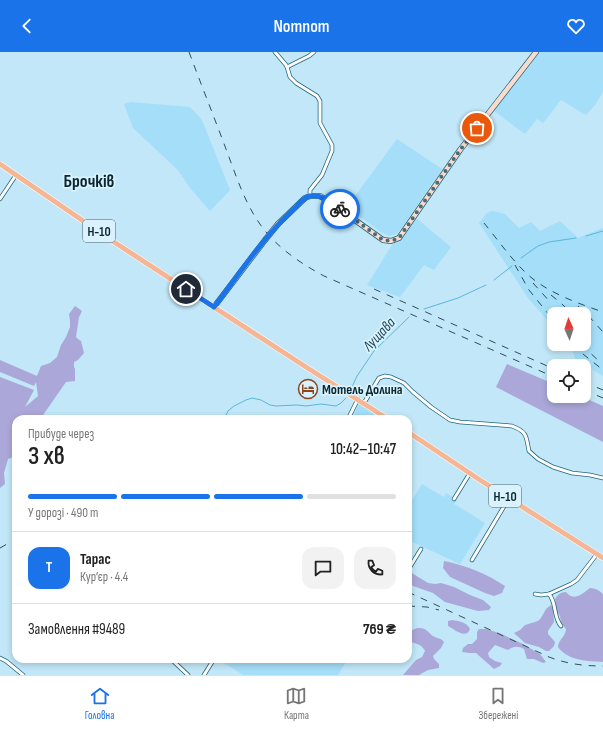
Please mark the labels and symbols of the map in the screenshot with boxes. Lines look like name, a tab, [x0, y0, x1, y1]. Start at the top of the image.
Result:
pin	[460, 111, 494, 145]
district label: Брочків	[64, 171, 115, 192]
courier	[320, 189, 360, 229]
road number: Н-10	[83, 220, 115, 242]
pin	[169, 272, 203, 306]
north arrow	[547, 307, 591, 351]
water label: Лущава	[358, 314, 400, 356]
hotel icon: Мотель Долина	[297, 378, 319, 400]
place label: Мотель Долина	[322, 381, 403, 398]
road number: Н-10	[489, 485, 521, 507]

